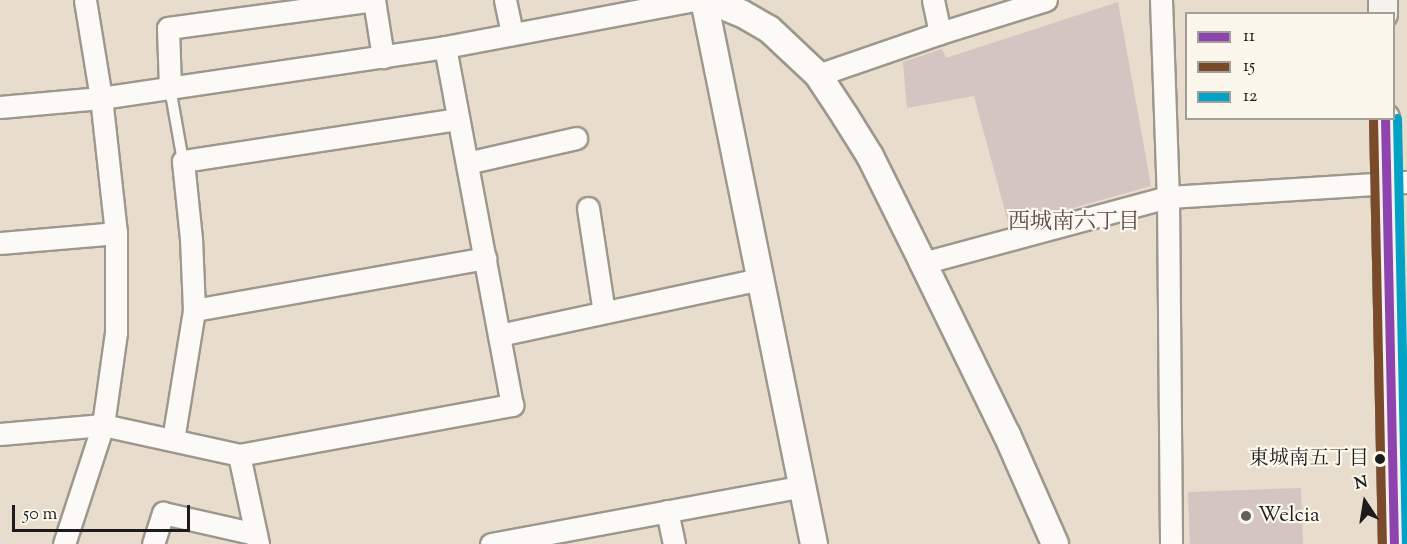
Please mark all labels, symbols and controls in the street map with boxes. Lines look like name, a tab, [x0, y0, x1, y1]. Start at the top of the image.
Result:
legend	[1185, 12, 1395, 120]
text: 11	[1243, 24, 1255, 50]
text: 15	[1243, 54, 1255, 80]
text: 12	[1243, 84, 1258, 110]
district label: 西城南六丁目	[1008, 211, 1140, 237]
place label: 東城南五丁目	[1249, 447, 1369, 471]
marker: 東城南五丁目	[1374, 453, 1386, 465]
text: N	[1353, 471, 1370, 496]
north arrow	[1335, 472, 1395, 532]
scale bar	[15, 493, 194, 531]
text: 50 m	[23, 502, 57, 528]
place label: Welcia	[1258, 503, 1320, 529]
marker: Welcia	[1239, 509, 1253, 523]

